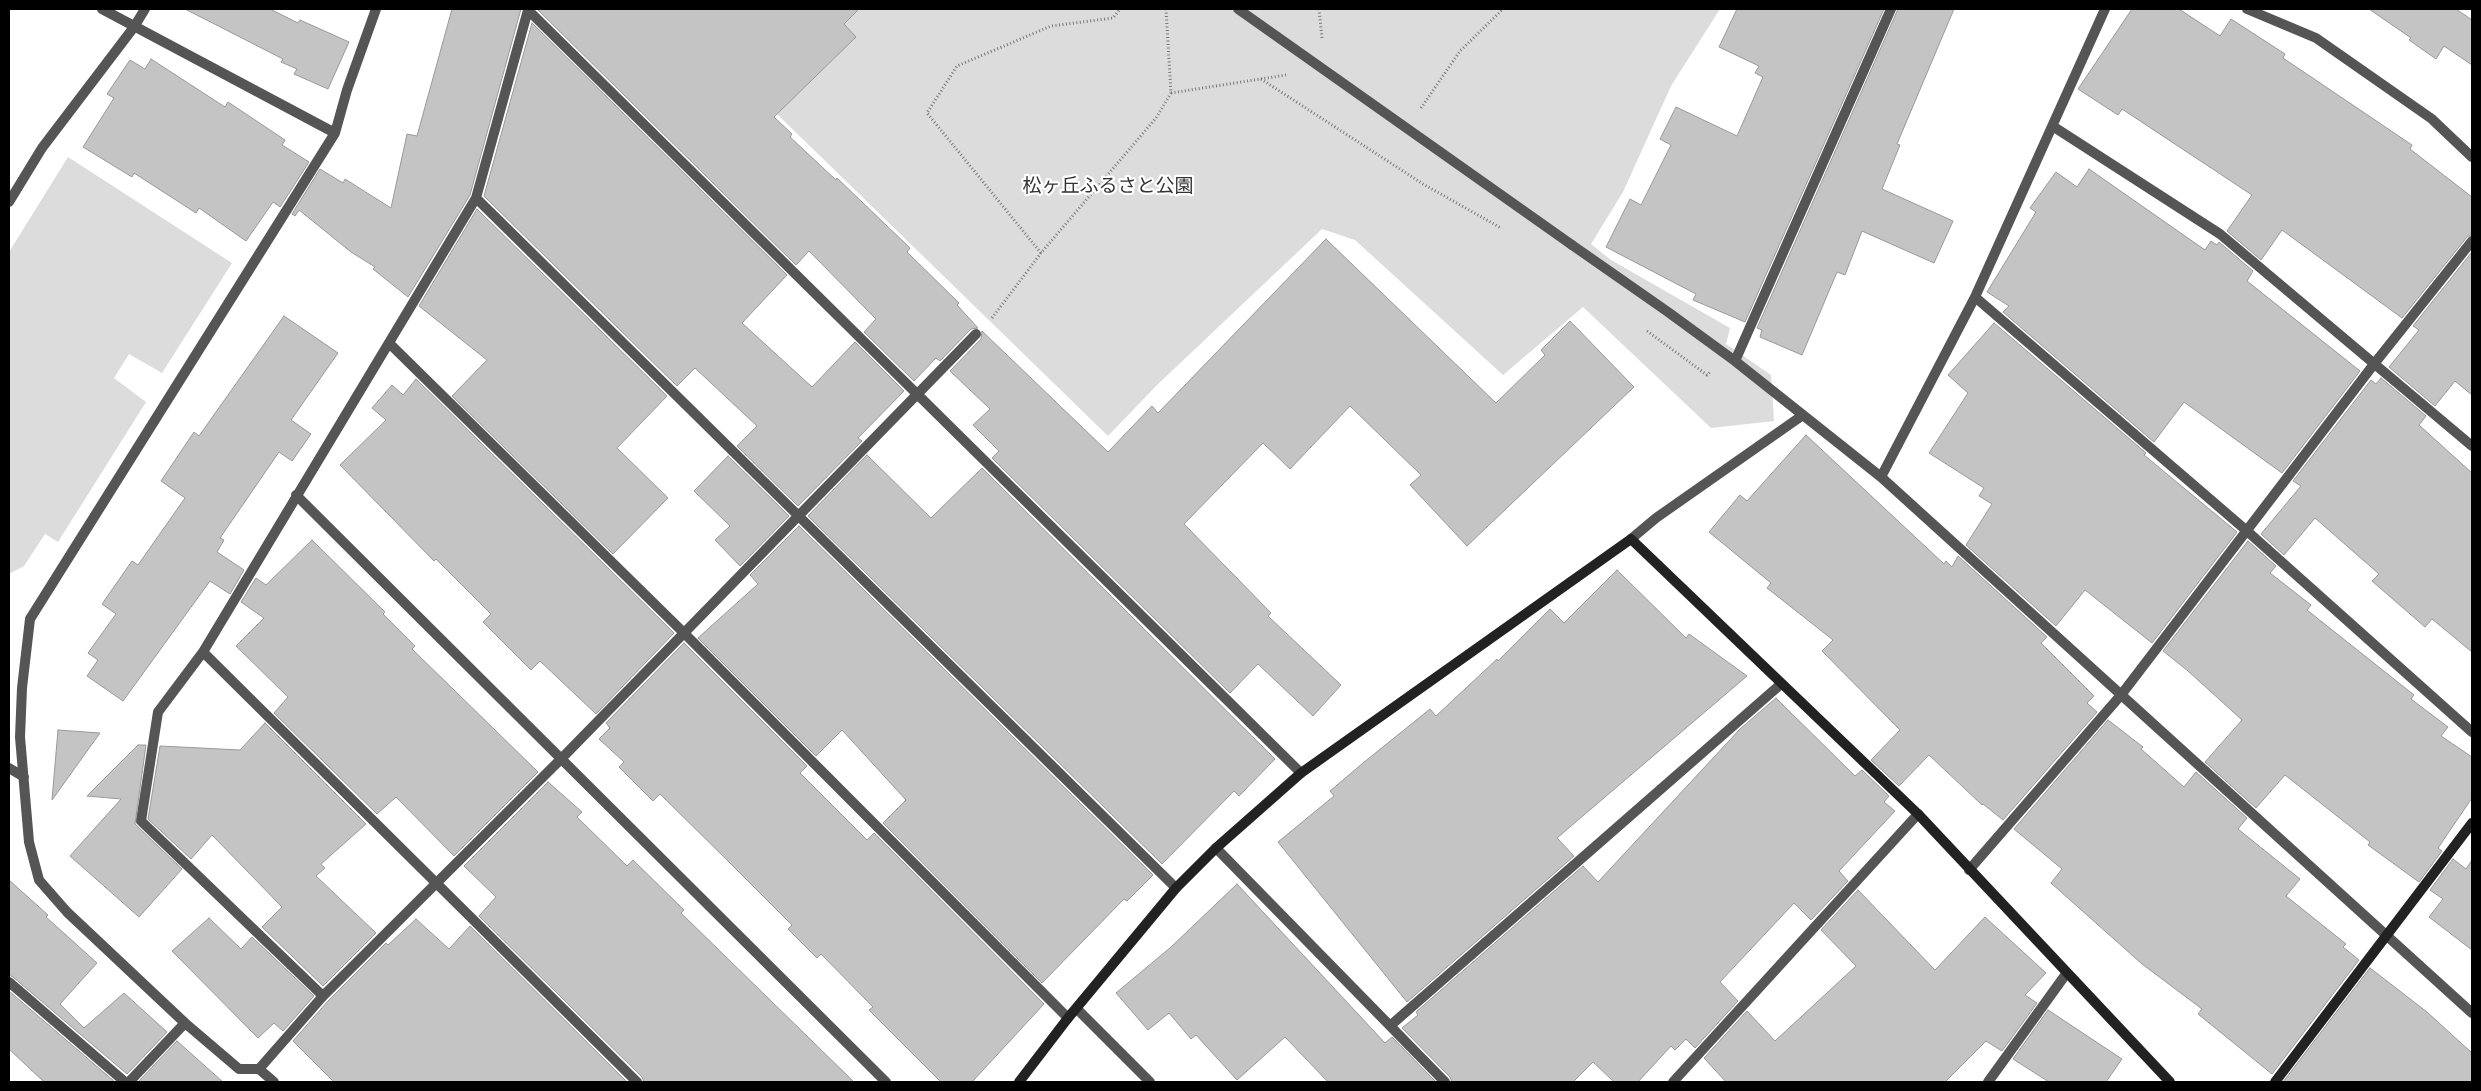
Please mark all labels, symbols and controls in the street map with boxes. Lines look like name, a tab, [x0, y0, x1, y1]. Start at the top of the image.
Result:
park label: 松ヶ丘ふるさと公園	[1023, 176, 1193, 198]

